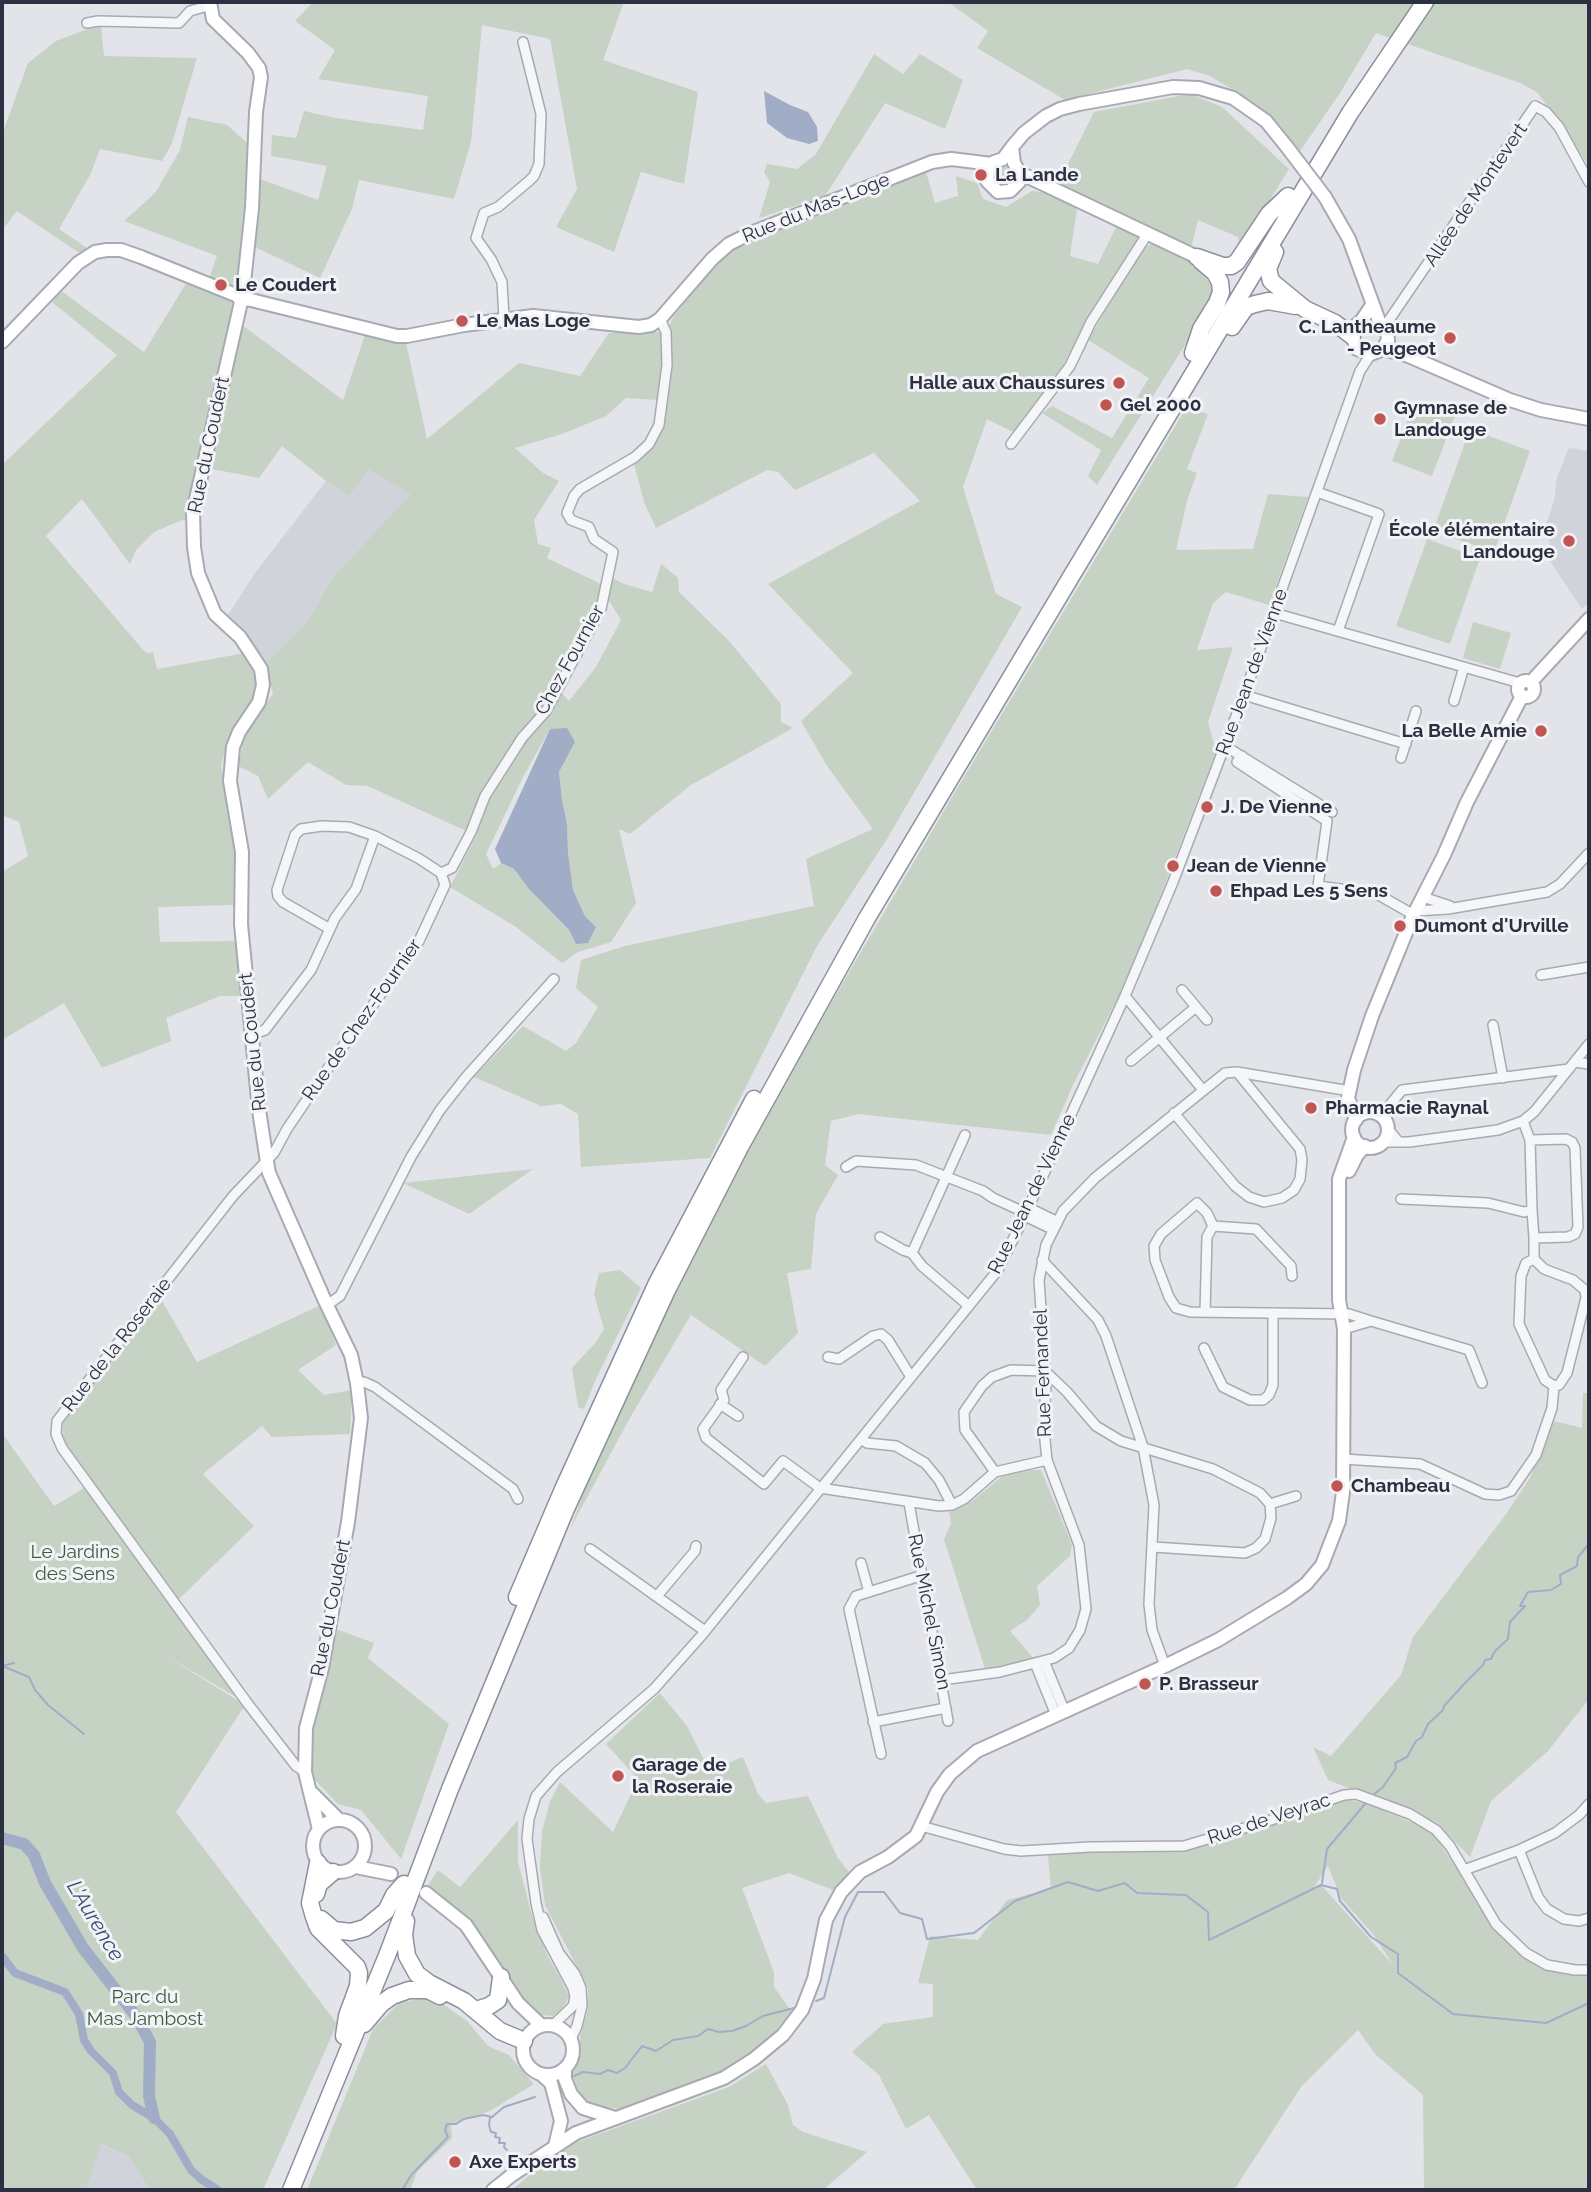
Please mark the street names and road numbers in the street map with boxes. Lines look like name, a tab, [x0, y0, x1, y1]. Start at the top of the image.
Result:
street label: Allée de Montevert	[1420, 119, 1532, 271]
street label: Rue du Mas-Loge	[739, 168, 893, 248]
street label: Rue du Coudert	[183, 375, 235, 515]
street label: Rue Jean de Vienne	[1211, 586, 1293, 758]
street label: Chez Fournier	[530, 601, 610, 719]
street label: Rue de Chez-Fournier	[297, 935, 427, 1105]
street label: Rue du Coudert	[234, 972, 272, 1112]
street label: Rue Jean de Vienne	[983, 1110, 1081, 1278]
street label: Rue de la Roseraie	[58, 1273, 176, 1417]
street label: Rue Fernandel	[1029, 1308, 1057, 1438]
street label: Rue Michel Simon	[903, 1532, 955, 1692]
street label: Rue du Coudert	[307, 1538, 355, 1678]
street label: Rue de Veyrac	[1205, 1788, 1333, 1850]

